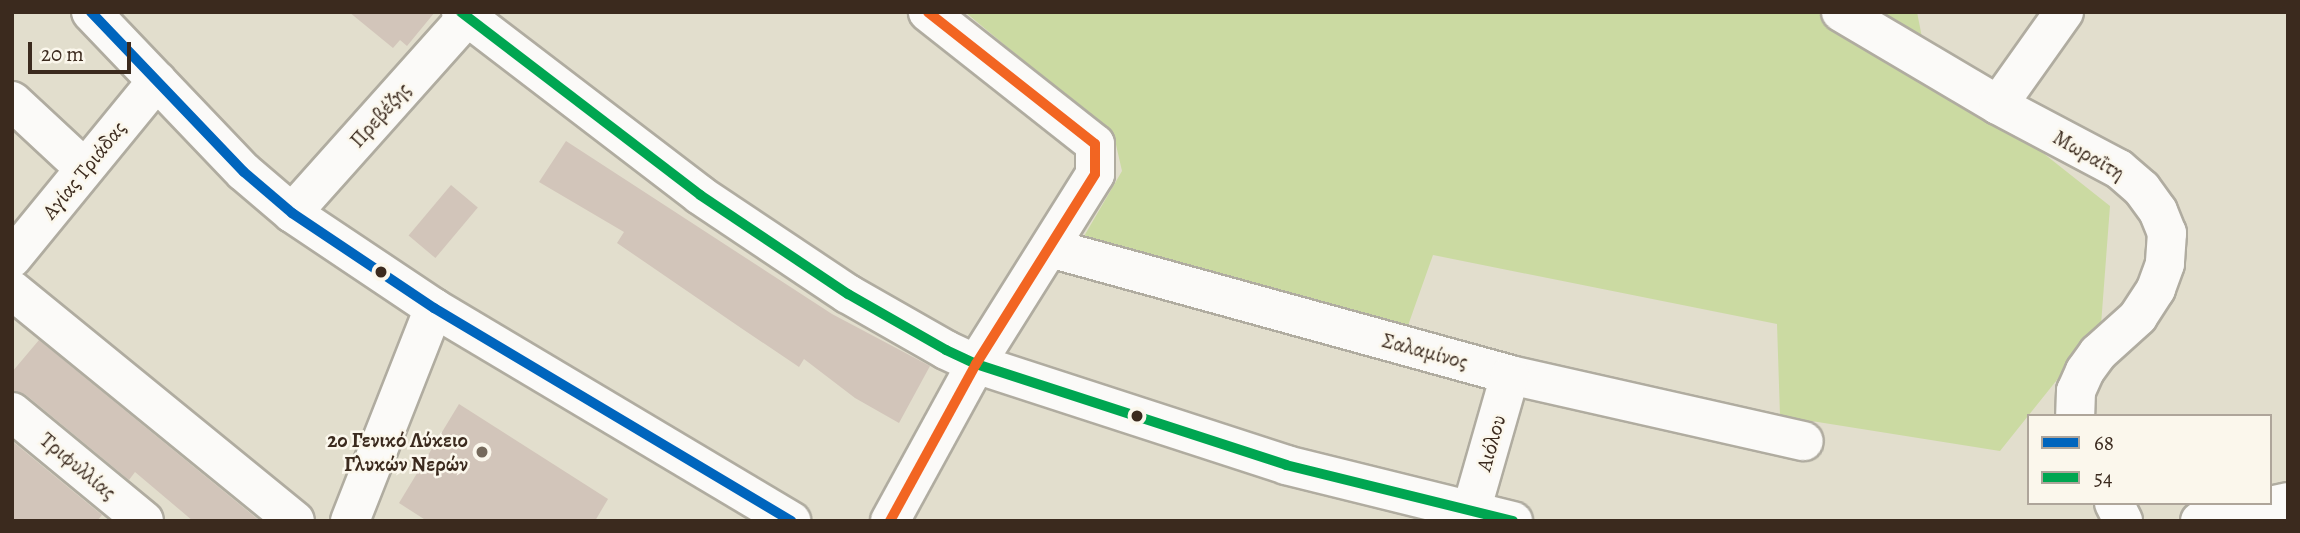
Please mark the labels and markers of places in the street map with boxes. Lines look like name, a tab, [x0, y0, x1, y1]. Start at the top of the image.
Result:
unlabelled marker	[374, 265, 388, 279]
unlabelled marker	[1130, 409, 1144, 423]
place label: 2ο Γενικό Λύκειο Γλυκών Νερών	[327, 427, 468, 477]
marker: 2ο Γενικό Λύκειο Γλυκών Νερών	[474, 444, 490, 460]

